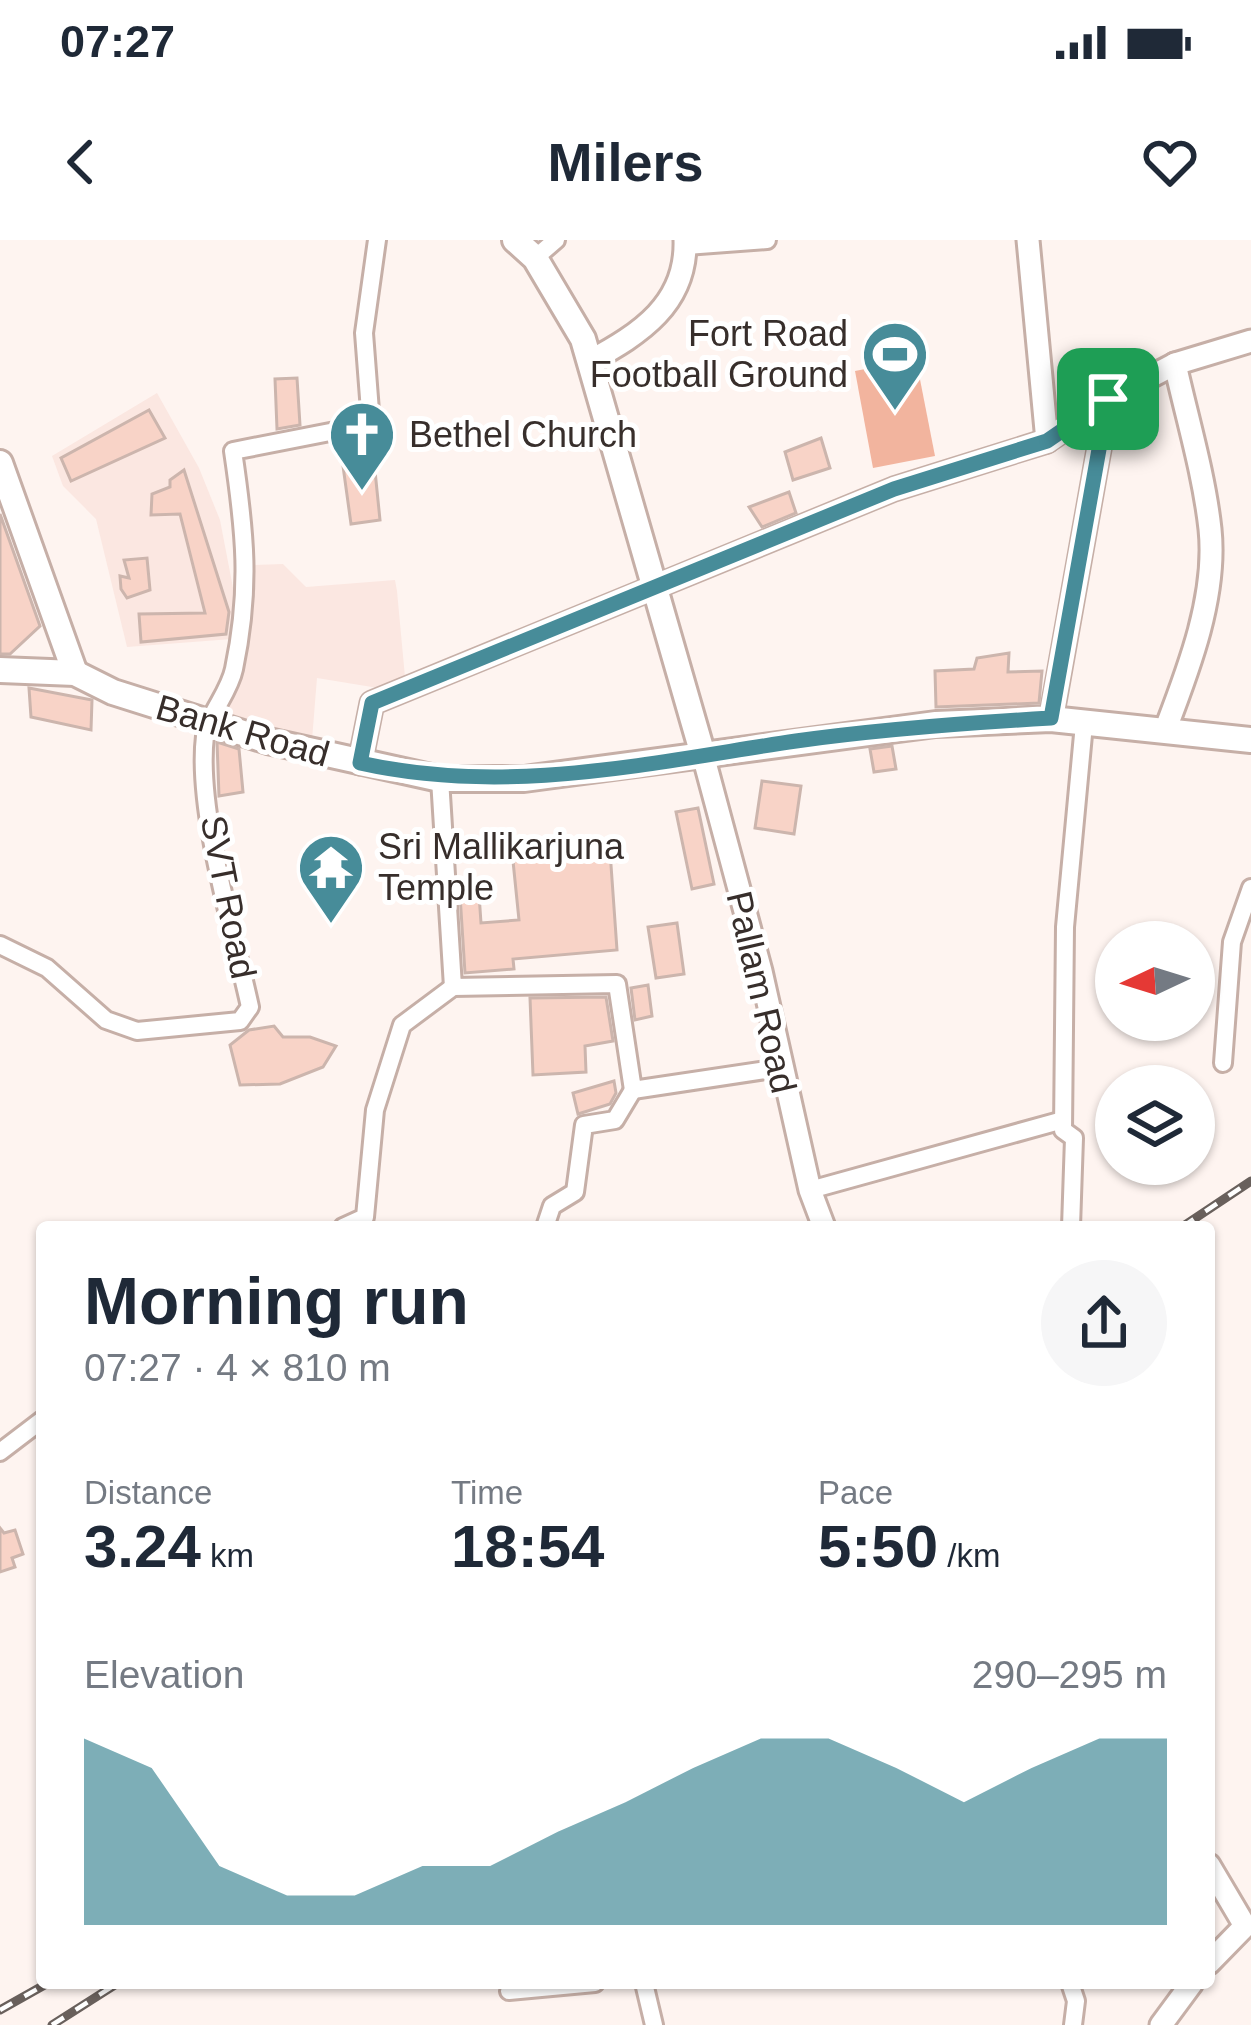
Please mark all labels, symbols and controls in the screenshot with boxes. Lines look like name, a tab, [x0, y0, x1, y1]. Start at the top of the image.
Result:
text: 07:27	[60, 16, 175, 67]
icon: back	[48, 129, 114, 195]
icon: heart	[1137, 129, 1203, 195]
text: Milers	[547, 132, 704, 192]
place label: Fort Road Football Ground	[590, 313, 848, 395]
sports icon: Fort Road Football Ground	[860, 319, 930, 413]
pin	[1057, 348, 1159, 450]
icon: arrive	[1075, 366, 1141, 432]
church icon: Bethel Church	[327, 399, 397, 493]
place label: Bethel Church	[409, 414, 637, 455]
street label: Bank Road	[152, 686, 334, 775]
street label: SVT Road	[193, 812, 264, 982]
place label: Sri Mallikarjuna Temple	[378, 826, 625, 908]
temple icon: Sri Mallikarjuna Temple	[296, 832, 366, 926]
street label: Pallam Road	[718, 887, 805, 1097]
north arrow	[1095, 921, 1215, 1041]
map controls	[1095, 921, 1215, 1185]
button: layers	[1095, 1065, 1215, 1185]
button: share	[1041, 1260, 1167, 1386]
text: Morning run	[84, 1264, 469, 1338]
text: 07:27 · 4 × 810 m	[84, 1346, 391, 1389]
text: Distance	[84, 1474, 212, 1511]
text: Time	[451, 1474, 523, 1511]
text: Pace	[818, 1474, 893, 1511]
text: 3.24	[84, 1513, 201, 1580]
text: 18:54	[451, 1513, 604, 1580]
text: 5:50	[818, 1513, 938, 1580]
text: km	[201, 1537, 254, 1574]
text: /km	[938, 1537, 1000, 1574]
text: Elevation	[84, 1653, 244, 1696]
text: 290–295 m	[972, 1653, 1167, 1696]

